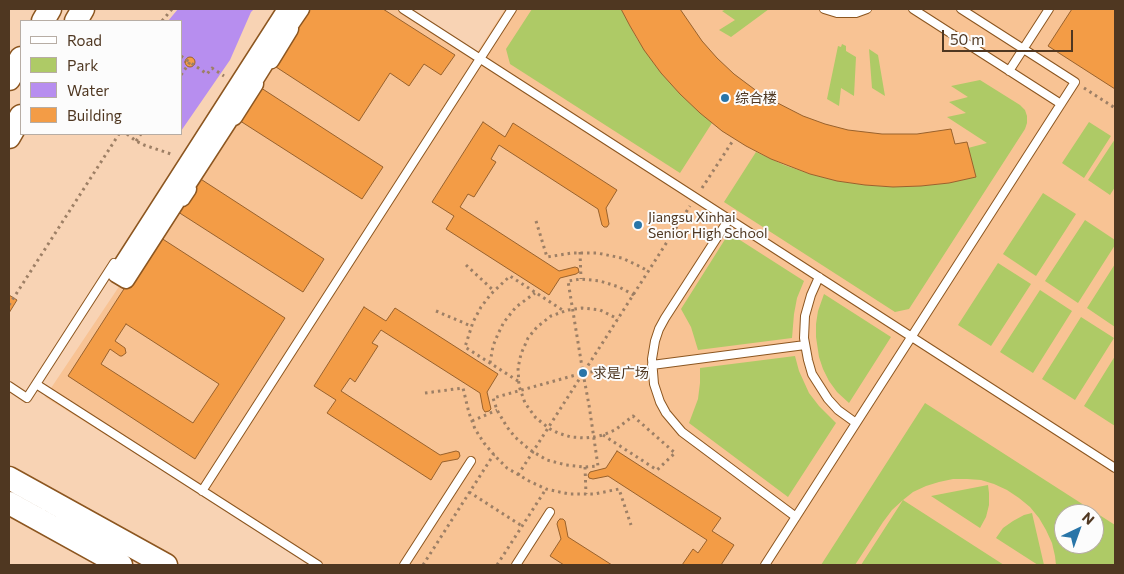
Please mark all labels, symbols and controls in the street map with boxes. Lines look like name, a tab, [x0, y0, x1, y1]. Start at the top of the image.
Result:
legend	[20, 20, 182, 135]
scale bar	[944, 20, 1075, 52]
text: 50 m	[950, 30, 984, 48]
text: Road	[67, 31, 102, 49]
text: Park	[67, 56, 98, 74]
text: Water	[67, 81, 109, 99]
place label: 综合楼	[735, 90, 777, 106]
marker: 综合楼	[719, 92, 731, 104]
text: Building	[67, 106, 122, 124]
place label: Jiangsu Xinhai Senior High School	[648, 209, 768, 242]
marker: Jiangsu Xinhai Senior High School	[632, 219, 644, 231]
place label: 求是广场	[593, 365, 649, 381]
marker: 求是广场	[577, 367, 589, 379]
north arrow	[1054, 504, 1104, 554]
text: N	[1079, 508, 1098, 528]

